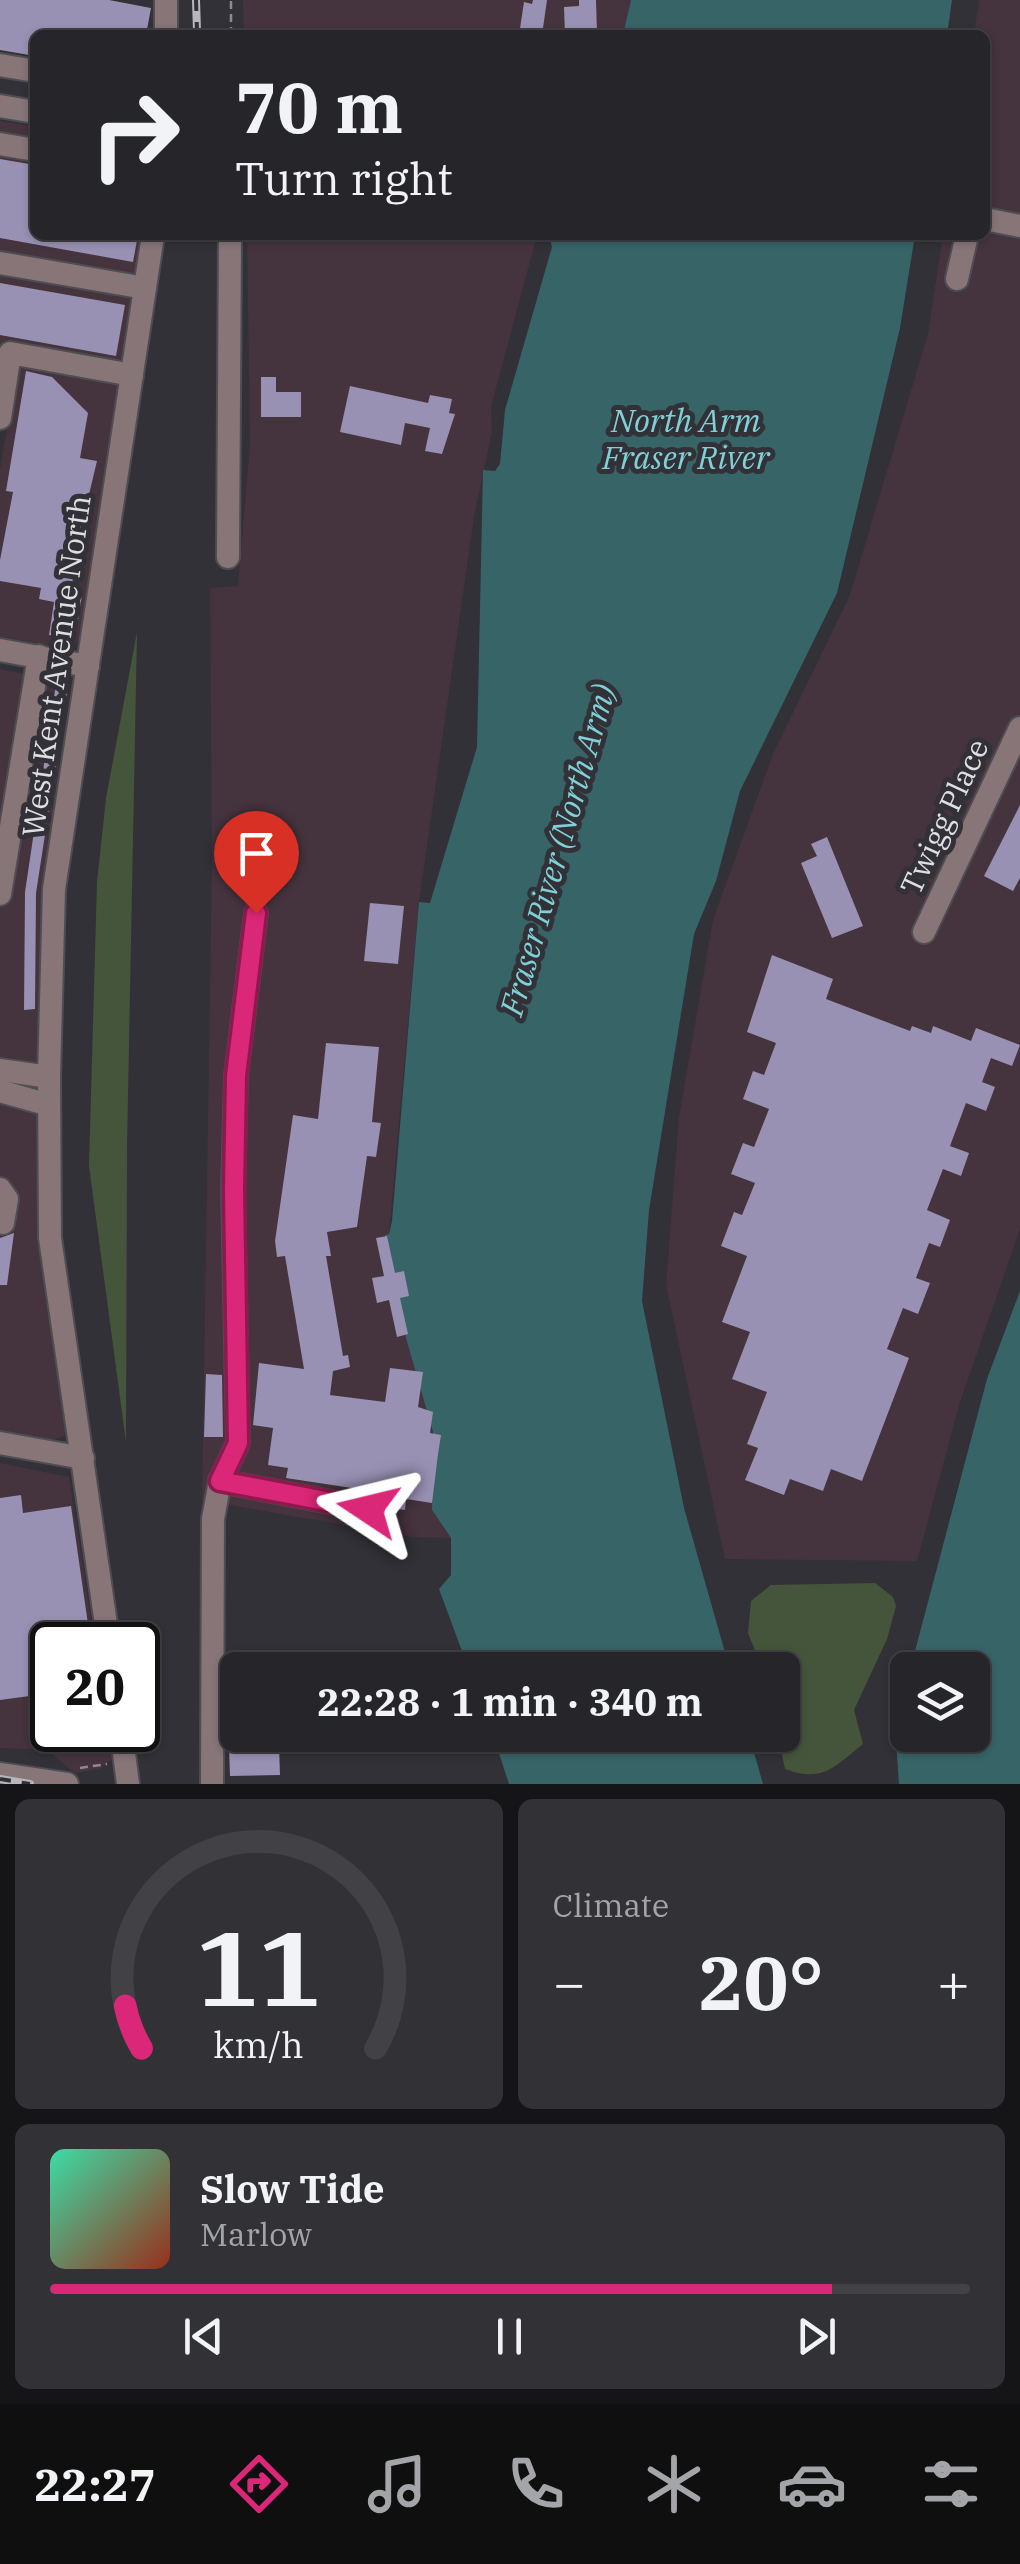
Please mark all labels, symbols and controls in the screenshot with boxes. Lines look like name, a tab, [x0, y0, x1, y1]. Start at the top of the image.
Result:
text: 70 m	[235, 61, 403, 152]
icon: right	[70, 70, 200, 200]
text: Turn right	[235, 149, 453, 207]
water label: North Arm Fraser River	[601, 399, 771, 478]
street label: West Kent Avenue North	[12, 493, 99, 839]
water label: Fraser River (North Arm)	[489, 679, 624, 1021]
street label: Twigg Place	[891, 732, 997, 900]
pin	[214, 811, 299, 914]
icon: arrive	[229, 826, 284, 881]
position arrow	[316, 1457, 420, 1561]
speed limit sign: 20	[30, 1622, 160, 1752]
map controls	[890, 1652, 990, 1752]
button: layers	[890, 1652, 990, 1752]
text: 22:28 · 1 min · 340 m	[317, 1677, 703, 1726]
text: Climate	[553, 1884, 669, 1926]
text: 11	[196, 1899, 321, 2035]
text: 20°	[699, 1933, 824, 2031]
text: −	[553, 1947, 586, 2018]
text: +	[937, 1947, 970, 2018]
text: km/h	[214, 2021, 304, 2068]
text: Slow Tide	[200, 2164, 385, 2213]
text: Marlow	[200, 2213, 312, 2255]
icon: previous	[176, 2309, 231, 2364]
icon: pause	[482, 2309, 537, 2364]
icon: next	[789, 2309, 844, 2364]
icon: directions	[224, 2449, 294, 2519]
icon: music	[362, 2449, 432, 2519]
icon: phone	[501, 2449, 571, 2519]
icon: climate	[639, 2449, 709, 2519]
icon: car	[777, 2449, 847, 2519]
icon: filters	[916, 2449, 986, 2519]
text: 22:27	[34, 2455, 156, 2513]

